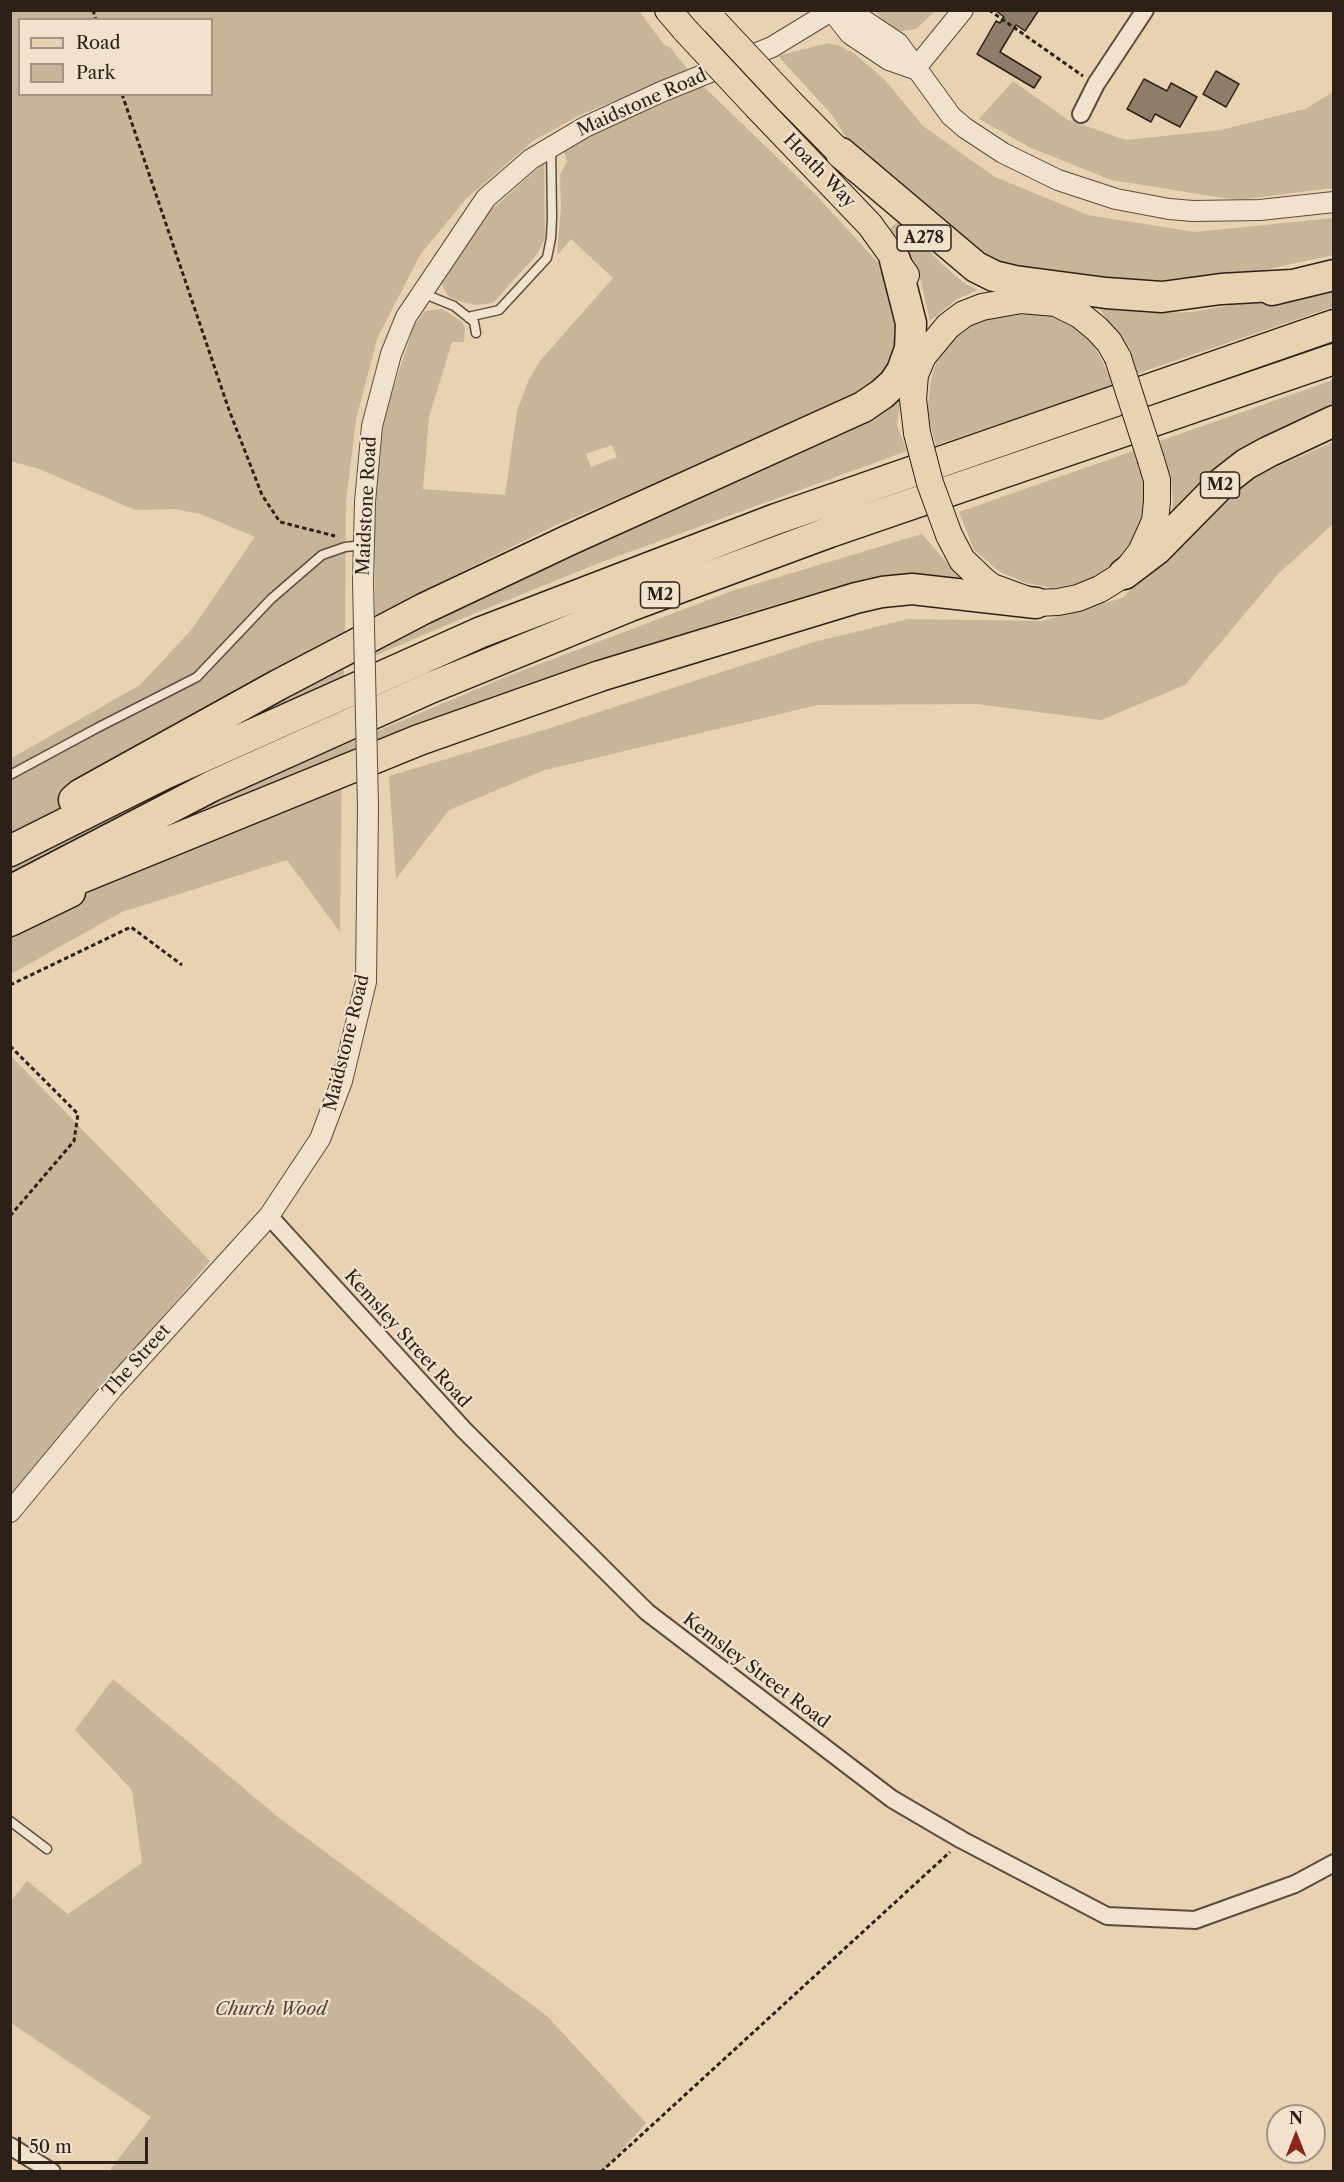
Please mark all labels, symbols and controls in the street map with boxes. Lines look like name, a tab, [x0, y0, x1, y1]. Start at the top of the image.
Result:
legend	[18, 18, 213, 96]
text: Road	[76, 32, 121, 54]
text: Park	[76, 62, 115, 84]
street label: Maidstone Road	[574, 65, 710, 141]
street label: Hoath Way	[778, 129, 860, 213]
road number: A278	[897, 225, 951, 251]
street label: Maidstone Road	[353, 436, 381, 576]
road number: M2	[1200, 472, 1240, 498]
road number: M2	[640, 582, 680, 608]
street label: Maidstone Road	[320, 973, 374, 1113]
street label: Kemsley Street Road	[339, 1265, 475, 1413]
street label: The Street	[99, 1320, 175, 1402]
street label: Kemsley Street Road	[678, 1609, 834, 1733]
park label: Church Wood	[215, 1999, 327, 2021]
north arrow	[1266, 2104, 1326, 2164]
text: N	[1289, 2108, 1303, 2128]
scale bar	[21, 2125, 152, 2163]
text: 50 m	[29, 2136, 72, 2158]

